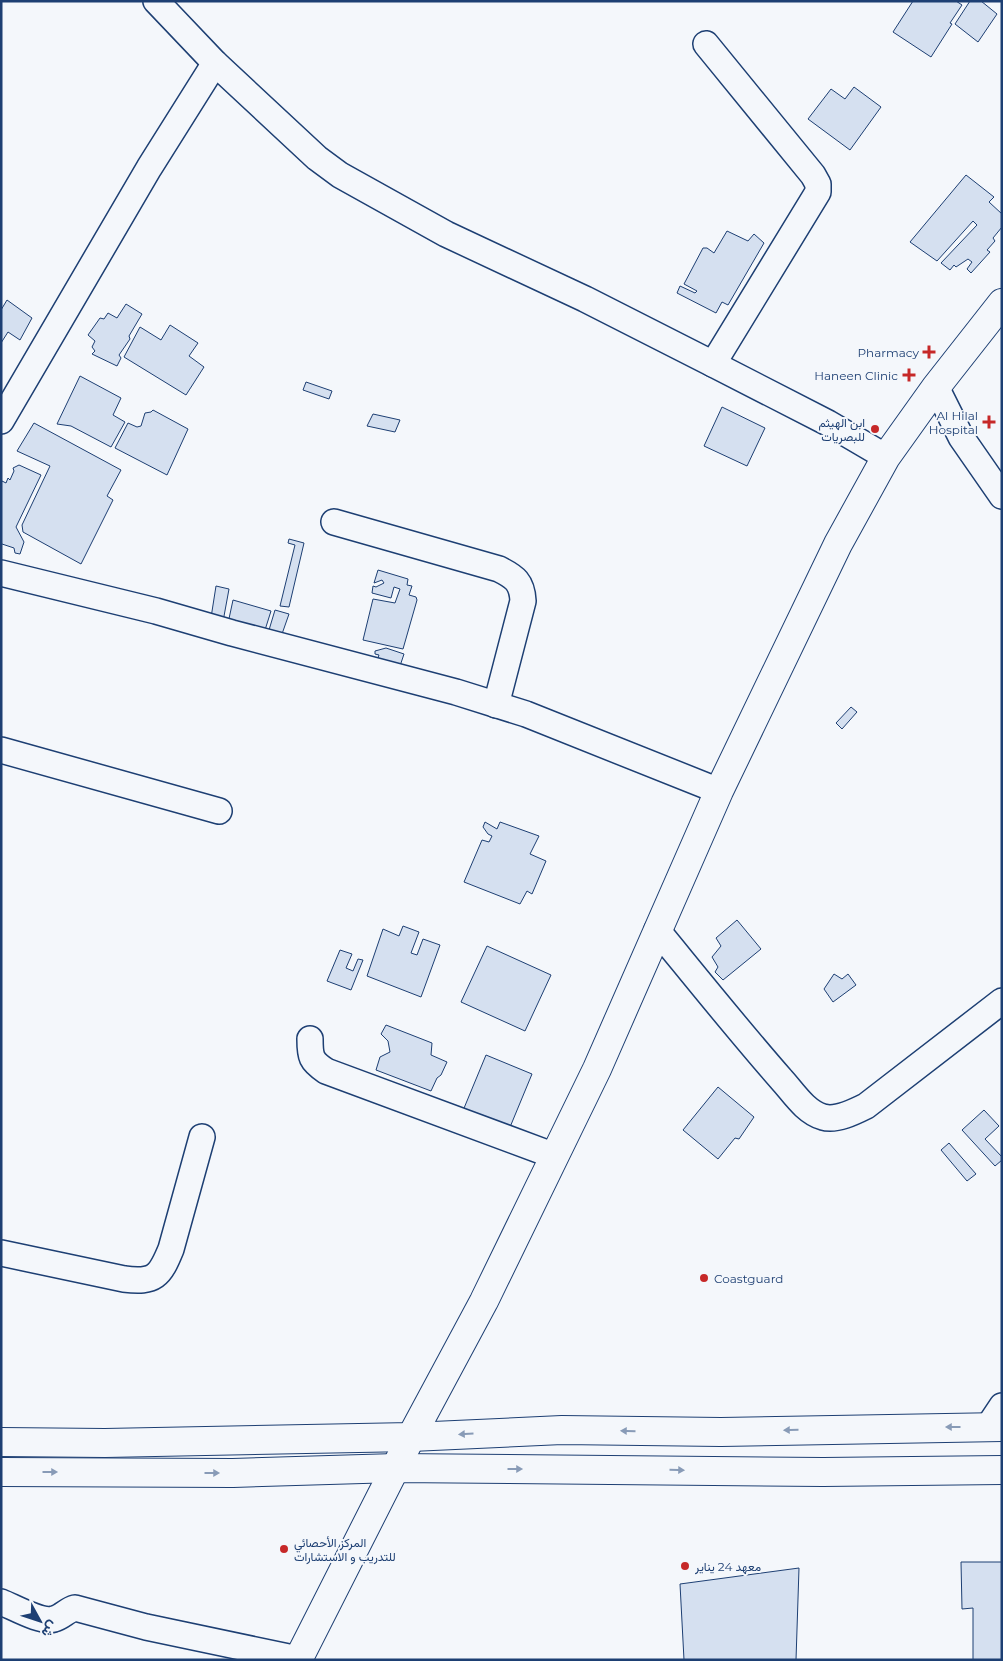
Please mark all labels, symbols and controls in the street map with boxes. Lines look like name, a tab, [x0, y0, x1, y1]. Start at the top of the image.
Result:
place label: Pharmacy	[857, 345, 919, 360]
marker: Pharmacy	[923, 346, 935, 358]
place label: Haneen Clinic	[814, 368, 898, 383]
marker: Haneen Clinic	[902, 368, 916, 382]
place label: Al Hilal Hospital	[929, 408, 978, 437]
place label: ابن الهيثم للبصريات	[818, 415, 865, 445]
marker: Al Hilal Hospital	[982, 415, 996, 429]
marker: ابن الهيثم للبصريات	[869, 423, 881, 435]
place label: Coastguard	[714, 1271, 783, 1286]
marker: Coastguard	[698, 1272, 710, 1284]
one-way arrow	[945, 1423, 961, 1431]
one-way arrow	[782, 1426, 798, 1434]
one-way arrow	[620, 1427, 636, 1435]
one-way arrow	[457, 1431, 473, 1439]
one-way arrow	[507, 1465, 523, 1473]
one-way arrow	[670, 1467, 686, 1475]
one-way arrow	[42, 1468, 58, 1476]
one-way arrow	[205, 1469, 221, 1477]
place label: المركز الأحصائي للتدريب و الاستشارات	[294, 1535, 396, 1565]
marker: المركز الأحصائي للتدريب و الاستشارات	[278, 1543, 290, 1555]
place label: معهد 24 يناير	[694, 1559, 761, 1575]
marker: معهد 24 يناير	[679, 1560, 691, 1572]
north arrow	[15, 1596, 65, 1646]
text: ش	[38, 1617, 62, 1642]

